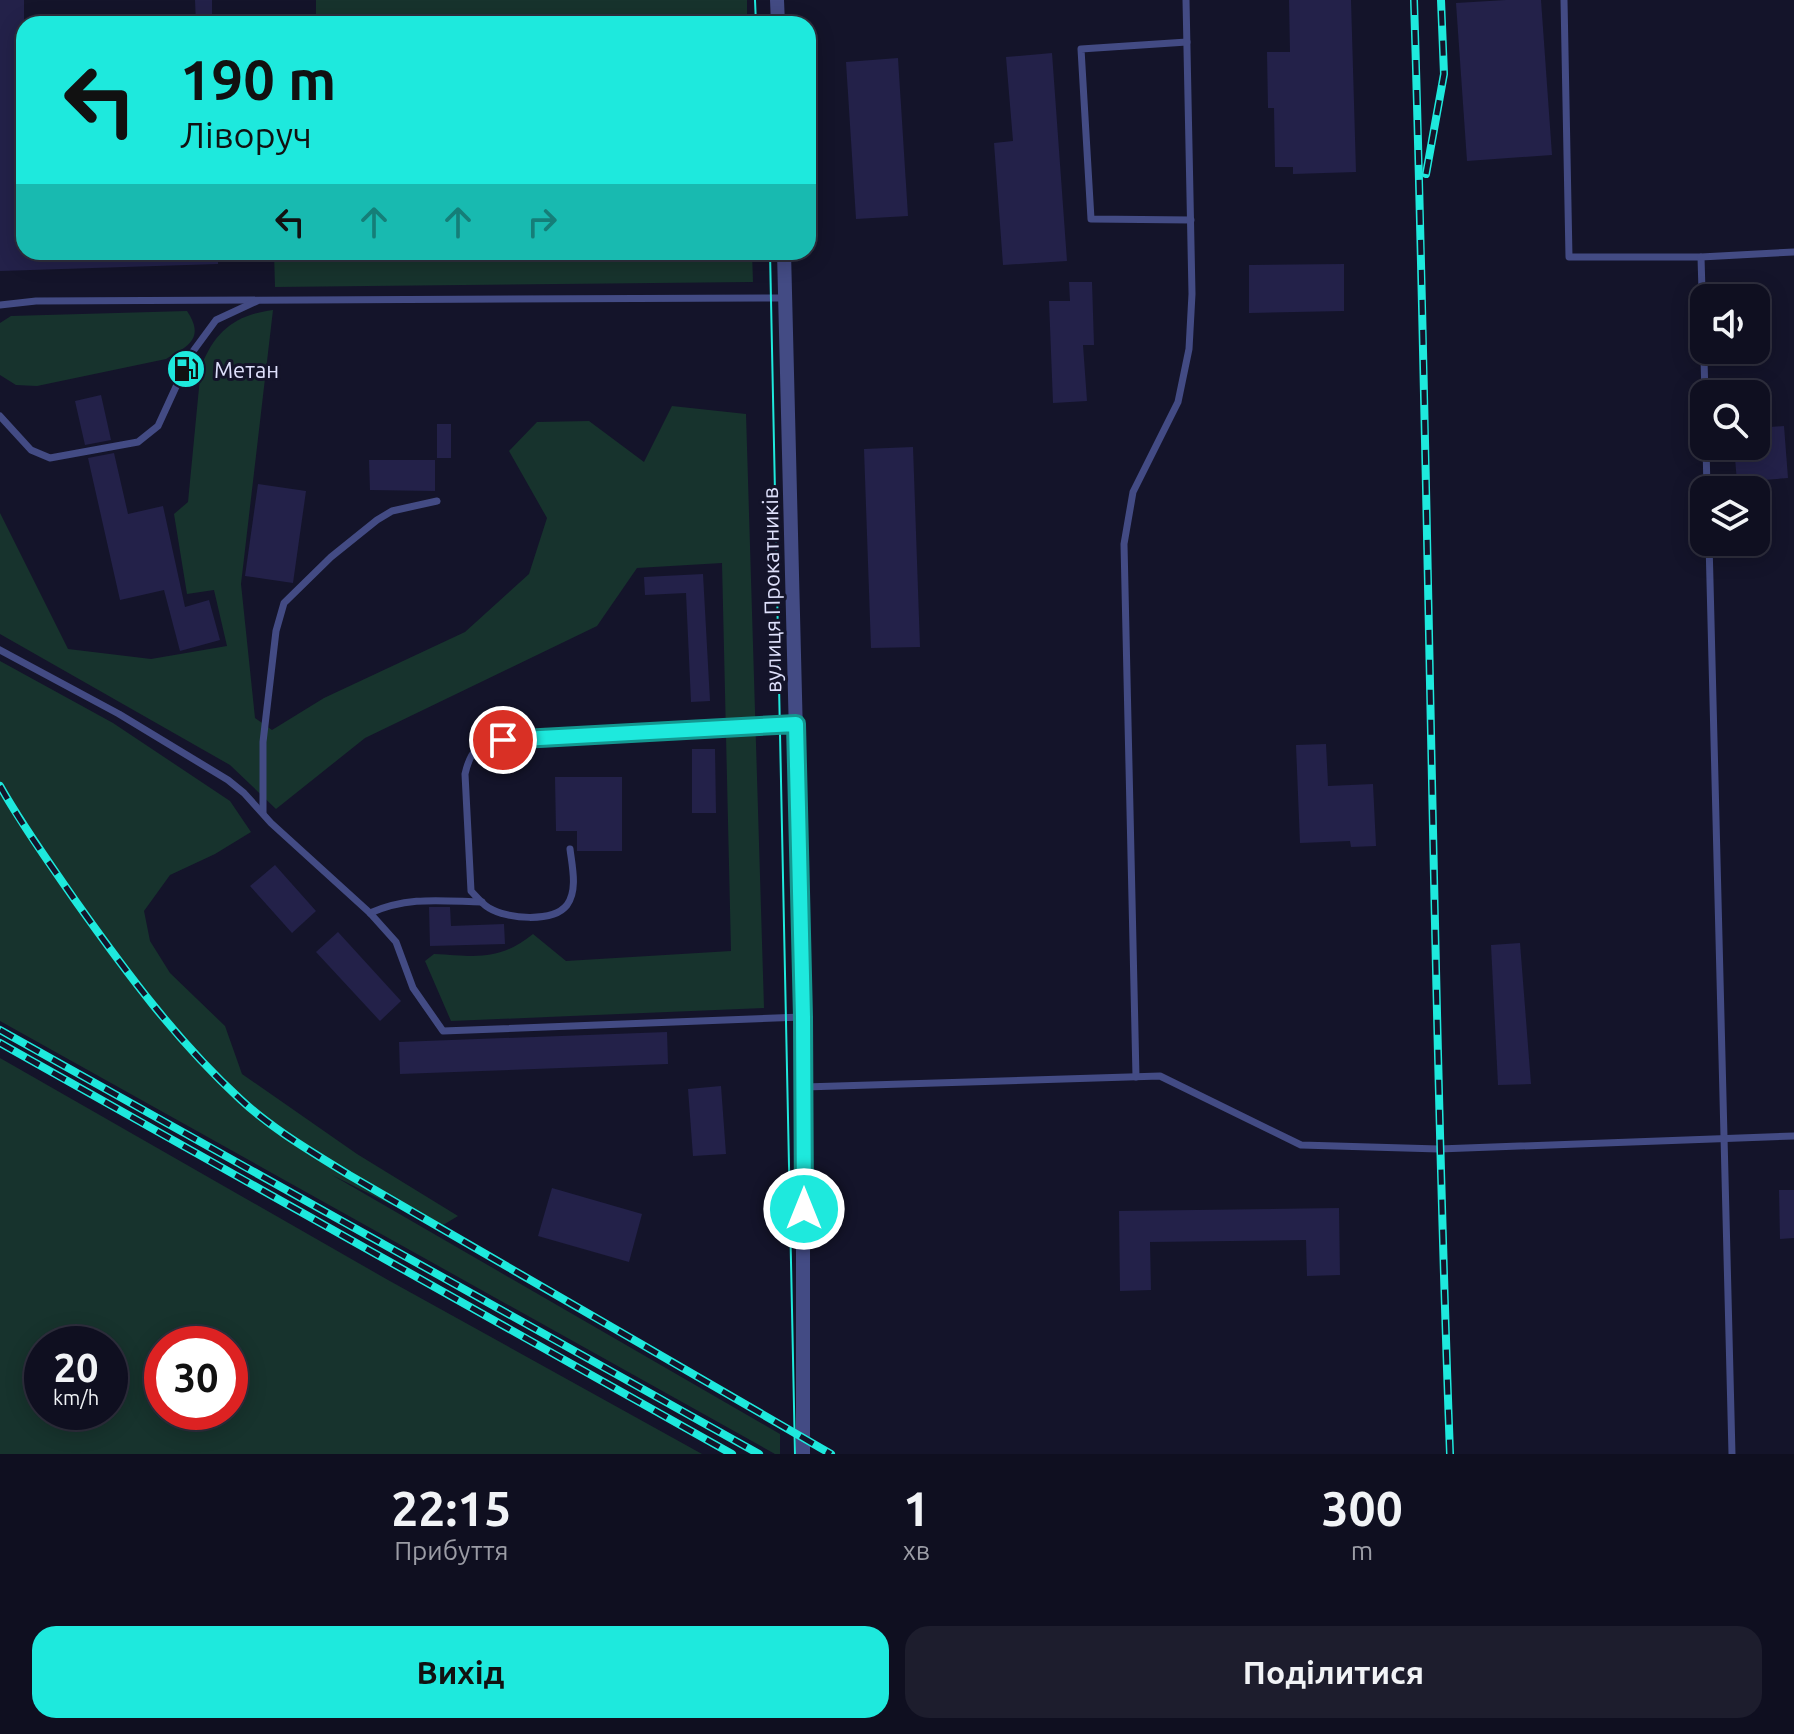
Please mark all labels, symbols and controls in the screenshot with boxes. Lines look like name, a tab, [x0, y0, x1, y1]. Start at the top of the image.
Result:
icon: left	[48, 48, 152, 152]
text: 190 m	[180, 48, 336, 111]
text: Ліворуч	[180, 114, 312, 155]
icon: left	[268, 200, 312, 244]
icon: ahead	[352, 200, 396, 244]
icon: ahead	[436, 200, 480, 244]
icon: right	[520, 200, 564, 244]
map controls	[1690, 284, 1770, 556]
button: sound	[1690, 284, 1770, 364]
fuel station icon: Метан	[165, 348, 207, 390]
place label: Метан	[214, 357, 279, 382]
button: search	[1690, 380, 1770, 460]
button: layers	[1690, 476, 1770, 556]
street label: вулиця Прокатників	[757, 487, 785, 693]
pin	[469, 706, 537, 774]
icon: arrive	[481, 718, 525, 762]
position arrow	[762, 1167, 846, 1251]
speed limit sign: 30	[144, 1326, 248, 1430]
text: 20	[53, 1345, 99, 1390]
text: km/h	[53, 1386, 99, 1409]
text: 22:15	[391, 1481, 511, 1535]
text: 1	[903, 1481, 930, 1535]
text: 300	[1321, 1481, 1403, 1535]
text: Прибуття	[394, 1536, 509, 1565]
text: хв	[903, 1536, 930, 1565]
text: m	[1351, 1536, 1373, 1565]
button: Вихід	[32, 1626, 889, 1718]
button: Поділитися	[905, 1626, 1762, 1718]

